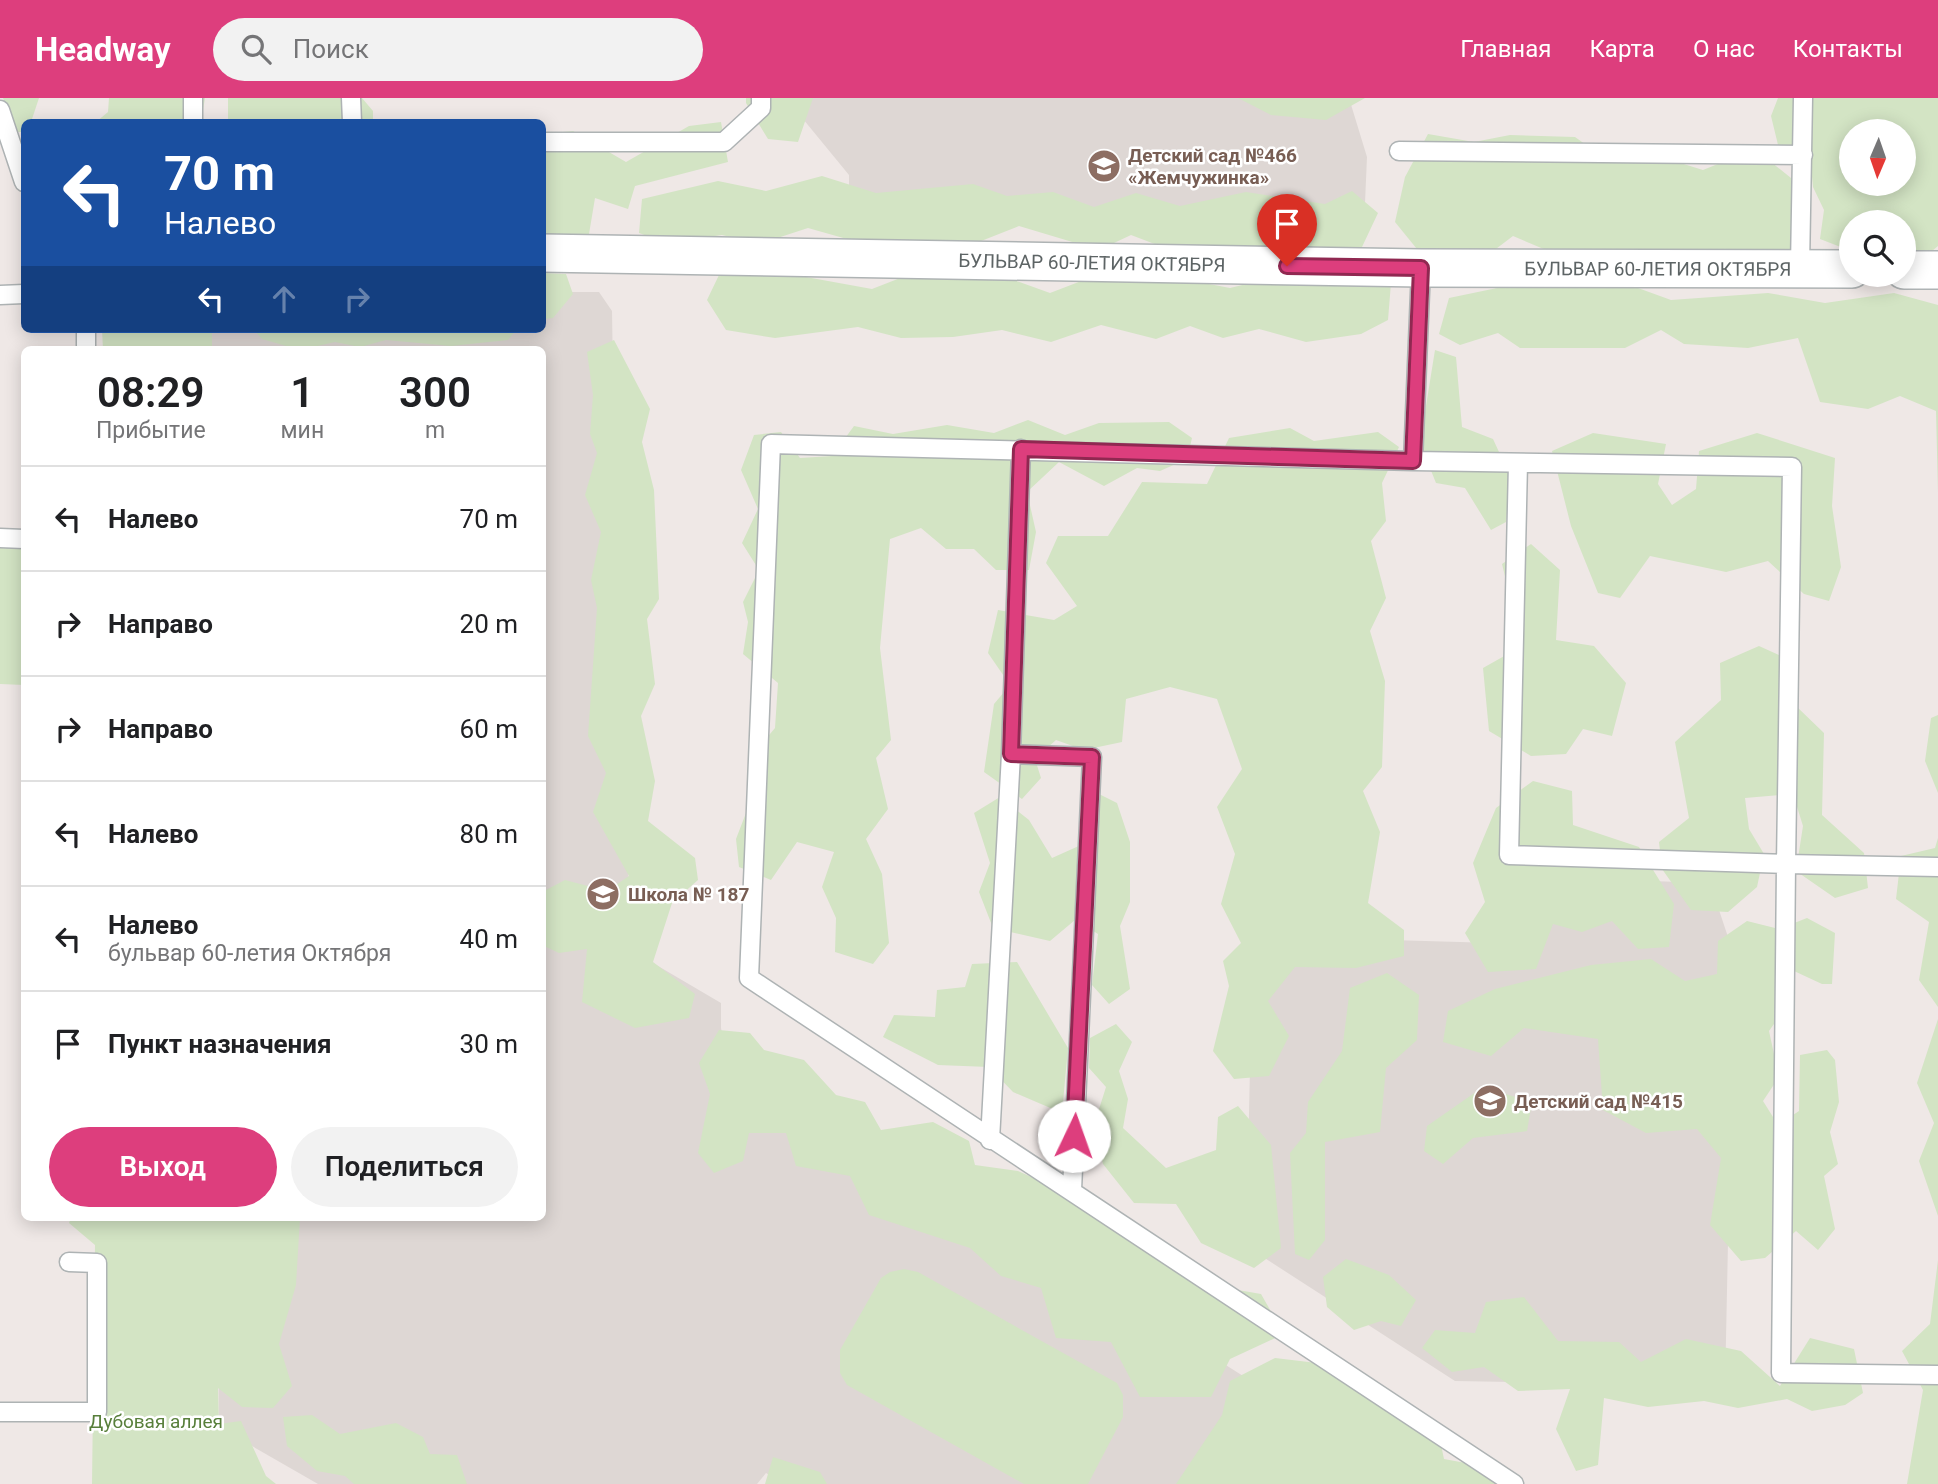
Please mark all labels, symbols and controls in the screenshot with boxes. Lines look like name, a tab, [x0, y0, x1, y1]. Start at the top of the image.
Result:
search box	[213, 18, 703, 81]
text: Headway	[35, 30, 171, 69]
icon: search	[237, 30, 275, 68]
text: Поиск	[293, 34, 369, 64]
text: Главная	[1460, 35, 1551, 63]
text: Карта	[1589, 35, 1655, 63]
text: О нас	[1693, 35, 1755, 63]
text: Контакты	[1793, 35, 1903, 63]
north arrow	[1839, 119, 1916, 196]
map controls	[1839, 119, 1916, 287]
place label: Детский сад №466 «Жемчужинка»	[1128, 144, 1297, 189]
text: 70 m	[164, 145, 275, 202]
icon: left	[49, 147, 140, 238]
school or university icon: Детский сад №466 «Жемчужинка»	[1085, 147, 1123, 185]
pin	[1257, 194, 1317, 266]
text: Налево	[164, 204, 276, 242]
icon: arrive	[1268, 205, 1306, 243]
button: search	[1839, 210, 1916, 287]
street label: БУЛЬВАР 60-ЛЕТИЯ ОКТЯБРЯ	[958, 249, 1226, 276]
street label: БУЛЬВАР 60-ЛЕТИЯ ОКТЯБРЯ	[1524, 257, 1792, 280]
icon: left	[192, 280, 230, 318]
icon: ahead	[265, 280, 303, 318]
icon: right	[338, 280, 376, 318]
text: 08:29	[97, 368, 204, 417]
text: 1	[290, 368, 314, 417]
text: 300	[399, 368, 471, 417]
text: Прибытие	[96, 417, 206, 444]
text: мин	[281, 417, 324, 444]
text: m	[425, 417, 445, 444]
icon: left	[49, 500, 87, 538]
text: Налево	[108, 504, 198, 534]
text: 70 m	[460, 504, 518, 534]
icon: right	[49, 605, 87, 643]
text: Направо	[108, 609, 213, 639]
text: 20 m	[460, 609, 518, 639]
icon: right	[49, 710, 87, 748]
text: Направо	[108, 714, 213, 744]
text: 60 m	[460, 714, 518, 744]
icon: left	[49, 815, 87, 853]
text: Налево	[108, 819, 198, 849]
text: 80 m	[460, 819, 518, 849]
school or university icon: Школа № 187	[584, 875, 622, 913]
place label: Школа № 187	[628, 883, 749, 906]
text: Налево	[108, 910, 198, 940]
icon: left	[49, 920, 87, 958]
text: 40 m	[460, 924, 518, 954]
text: бульвар 60-летия Октября	[108, 940, 391, 967]
icon: arrive	[49, 1025, 87, 1063]
text: Пункт назначения	[108, 1029, 332, 1059]
text: 30 m	[460, 1029, 518, 1059]
school or university icon: Детский сад №415	[1471, 1082, 1509, 1120]
place label: Детский сад №415	[1514, 1090, 1683, 1113]
position arrow	[1037, 1099, 1111, 1173]
button: Выход	[49, 1127, 277, 1207]
button: Поделиться	[291, 1127, 518, 1207]
park label: Дубовая аллея	[89, 1410, 223, 1433]

